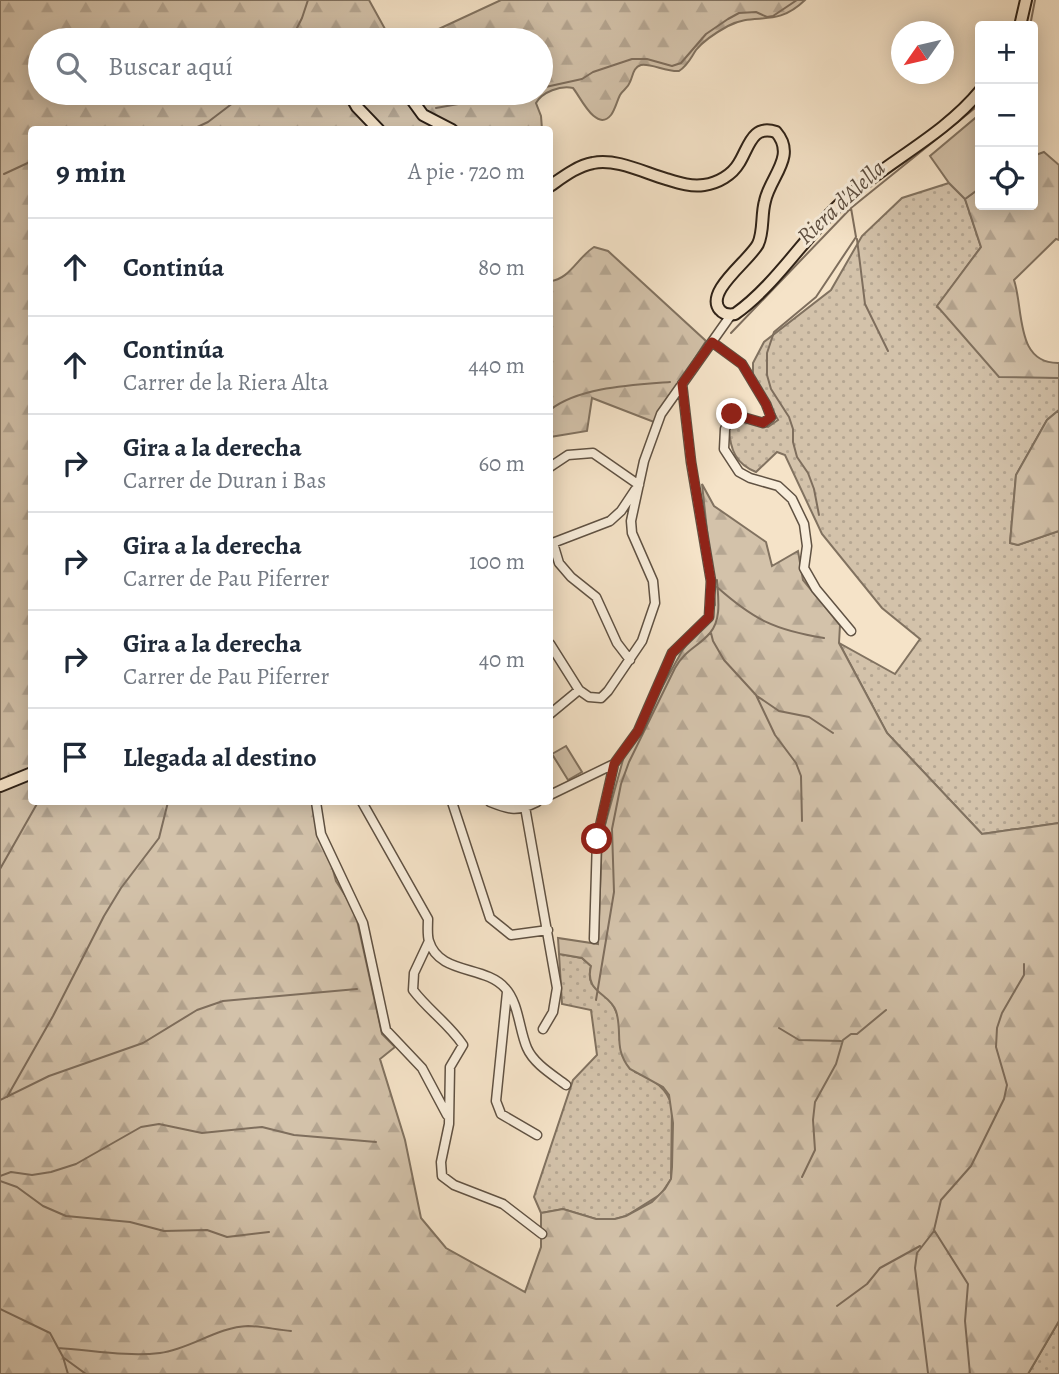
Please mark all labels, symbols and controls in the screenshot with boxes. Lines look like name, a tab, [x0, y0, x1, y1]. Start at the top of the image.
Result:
north arrow	[891, 21, 954, 84]
map controls	[975, 21, 1038, 210]
button: +	[975, 21, 1038, 84]
search box	[28, 28, 553, 105]
icon: search	[52, 48, 90, 86]
text: Buscar aquí	[108, 49, 233, 84]
button: −	[975, 84, 1038, 147]
button: locate	[975, 147, 1038, 210]
text: 9 min	[56, 152, 126, 192]
water label: Riera d'Alella	[790, 153, 892, 251]
text: A pie · 720 m	[408, 156, 525, 187]
icon: ahead	[56, 248, 94, 286]
text: Continúa	[123, 250, 224, 285]
text: 80 m	[478, 252, 525, 283]
text: Continúa	[123, 332, 224, 367]
icon: ahead	[56, 346, 94, 384]
text: 440 m	[468, 350, 525, 381]
text: Carrer de la Riera Alta	[123, 367, 329, 398]
route end	[716, 398, 747, 429]
text: Gira a la derecha	[123, 430, 302, 465]
icon: right	[56, 444, 94, 482]
text: 60 m	[478, 448, 525, 479]
text: Carrer de Duran i Bas	[123, 465, 326, 496]
text: Gira a la derecha	[123, 528, 302, 563]
icon: right	[56, 542, 94, 580]
text: 100 m	[469, 546, 525, 577]
text: Carrer de Pau Piferrer	[123, 563, 329, 594]
text: Gira a la derecha	[123, 626, 302, 661]
icon: right	[56, 640, 94, 678]
text: 40 m	[479, 644, 525, 675]
text: Carrer de Pau Piferrer	[123, 661, 329, 692]
icon: arrive	[56, 738, 94, 776]
text: Llegada al destino	[123, 740, 317, 775]
route start	[581, 823, 612, 854]

